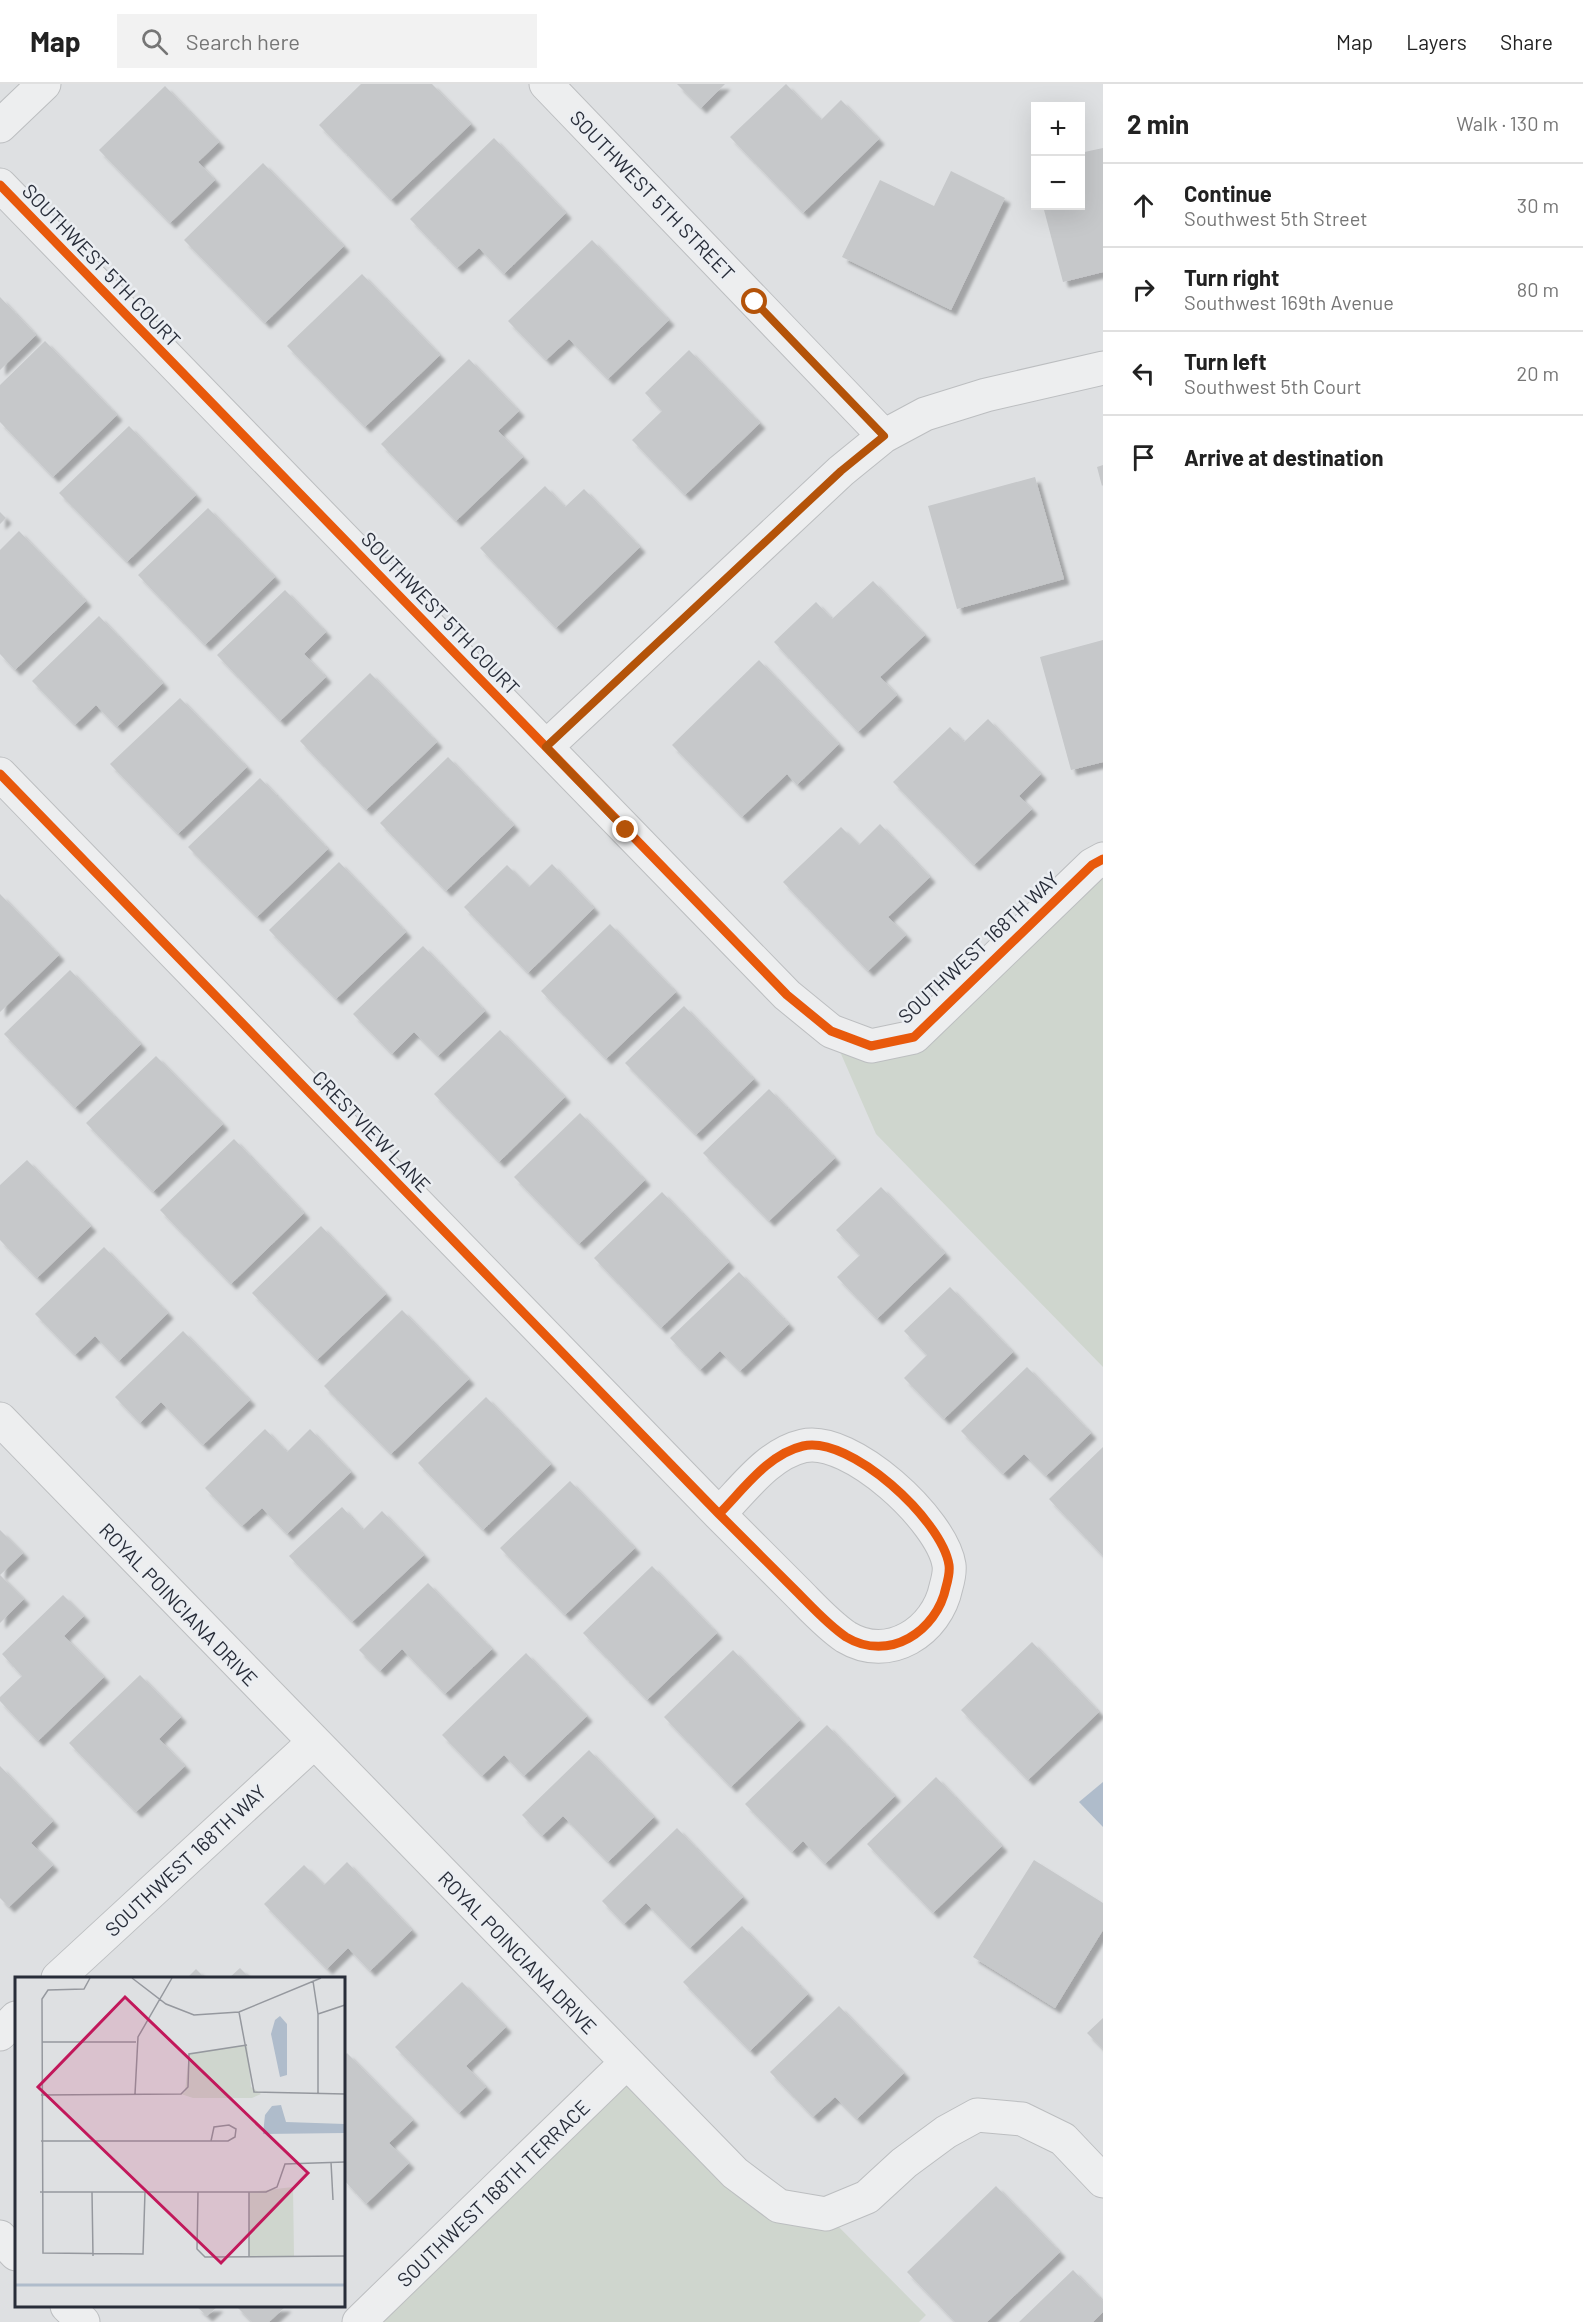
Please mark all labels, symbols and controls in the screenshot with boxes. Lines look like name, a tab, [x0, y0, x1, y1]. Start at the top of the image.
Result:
search box	[117, 14, 537, 68]
text: Map	[30, 24, 81, 58]
icon: search	[138, 25, 171, 58]
text: Search here	[186, 28, 300, 54]
text: Map	[1336, 29, 1373, 54]
text: Layers	[1406, 29, 1467, 54]
text: Share	[1500, 29, 1553, 54]
map controls	[1031, 102, 1085, 210]
button: +	[1031, 102, 1085, 156]
street label: SOUTHWEST 5TH STREET	[566, 105, 740, 285]
text: 2 min	[1127, 108, 1189, 139]
text: Walk · 130 m	[1456, 111, 1559, 135]
button: −	[1031, 156, 1085, 210]
street label: SOUTHWEST 5TH COURT	[18, 178, 186, 352]
text: Continue	[1184, 180, 1272, 206]
icon: ahead	[1127, 189, 1160, 222]
text: 30 m	[1517, 193, 1559, 217]
text: Southwest 5th Street	[1184, 206, 1368, 230]
text: Turn right	[1184, 264, 1279, 290]
icon: right	[1127, 273, 1160, 306]
text: 80 m	[1517, 277, 1559, 301]
route start	[741, 288, 767, 314]
text: Southwest 169th Avenue	[1184, 290, 1394, 314]
text: Turn left	[1184, 348, 1267, 374]
icon: left	[1127, 357, 1160, 390]
text: 20 m	[1516, 361, 1559, 385]
text: Southwest 5th Court	[1184, 374, 1362, 398]
icon: arrive	[1127, 441, 1160, 474]
text: Arrive at destination	[1184, 444, 1383, 470]
street label: SOUTHWEST 5TH COURT	[357, 526, 525, 700]
route end	[612, 816, 638, 842]
street label: SOUTHWEST 168TH WAY	[892, 866, 1064, 1028]
street label: CRESTVIEW LANE	[308, 1065, 436, 1197]
street label: ROYAL POINCIANA DRIVE	[95, 1518, 263, 1690]
street label: SOUTHWEST 168TH WAY	[99, 1779, 271, 1941]
street label: ROYAL POINCIANA DRIVE	[434, 1866, 602, 2038]
inset map	[15, 1977, 345, 2307]
street label: SOUTHWEST 168TH TERRACE	[392, 2095, 594, 2291]

